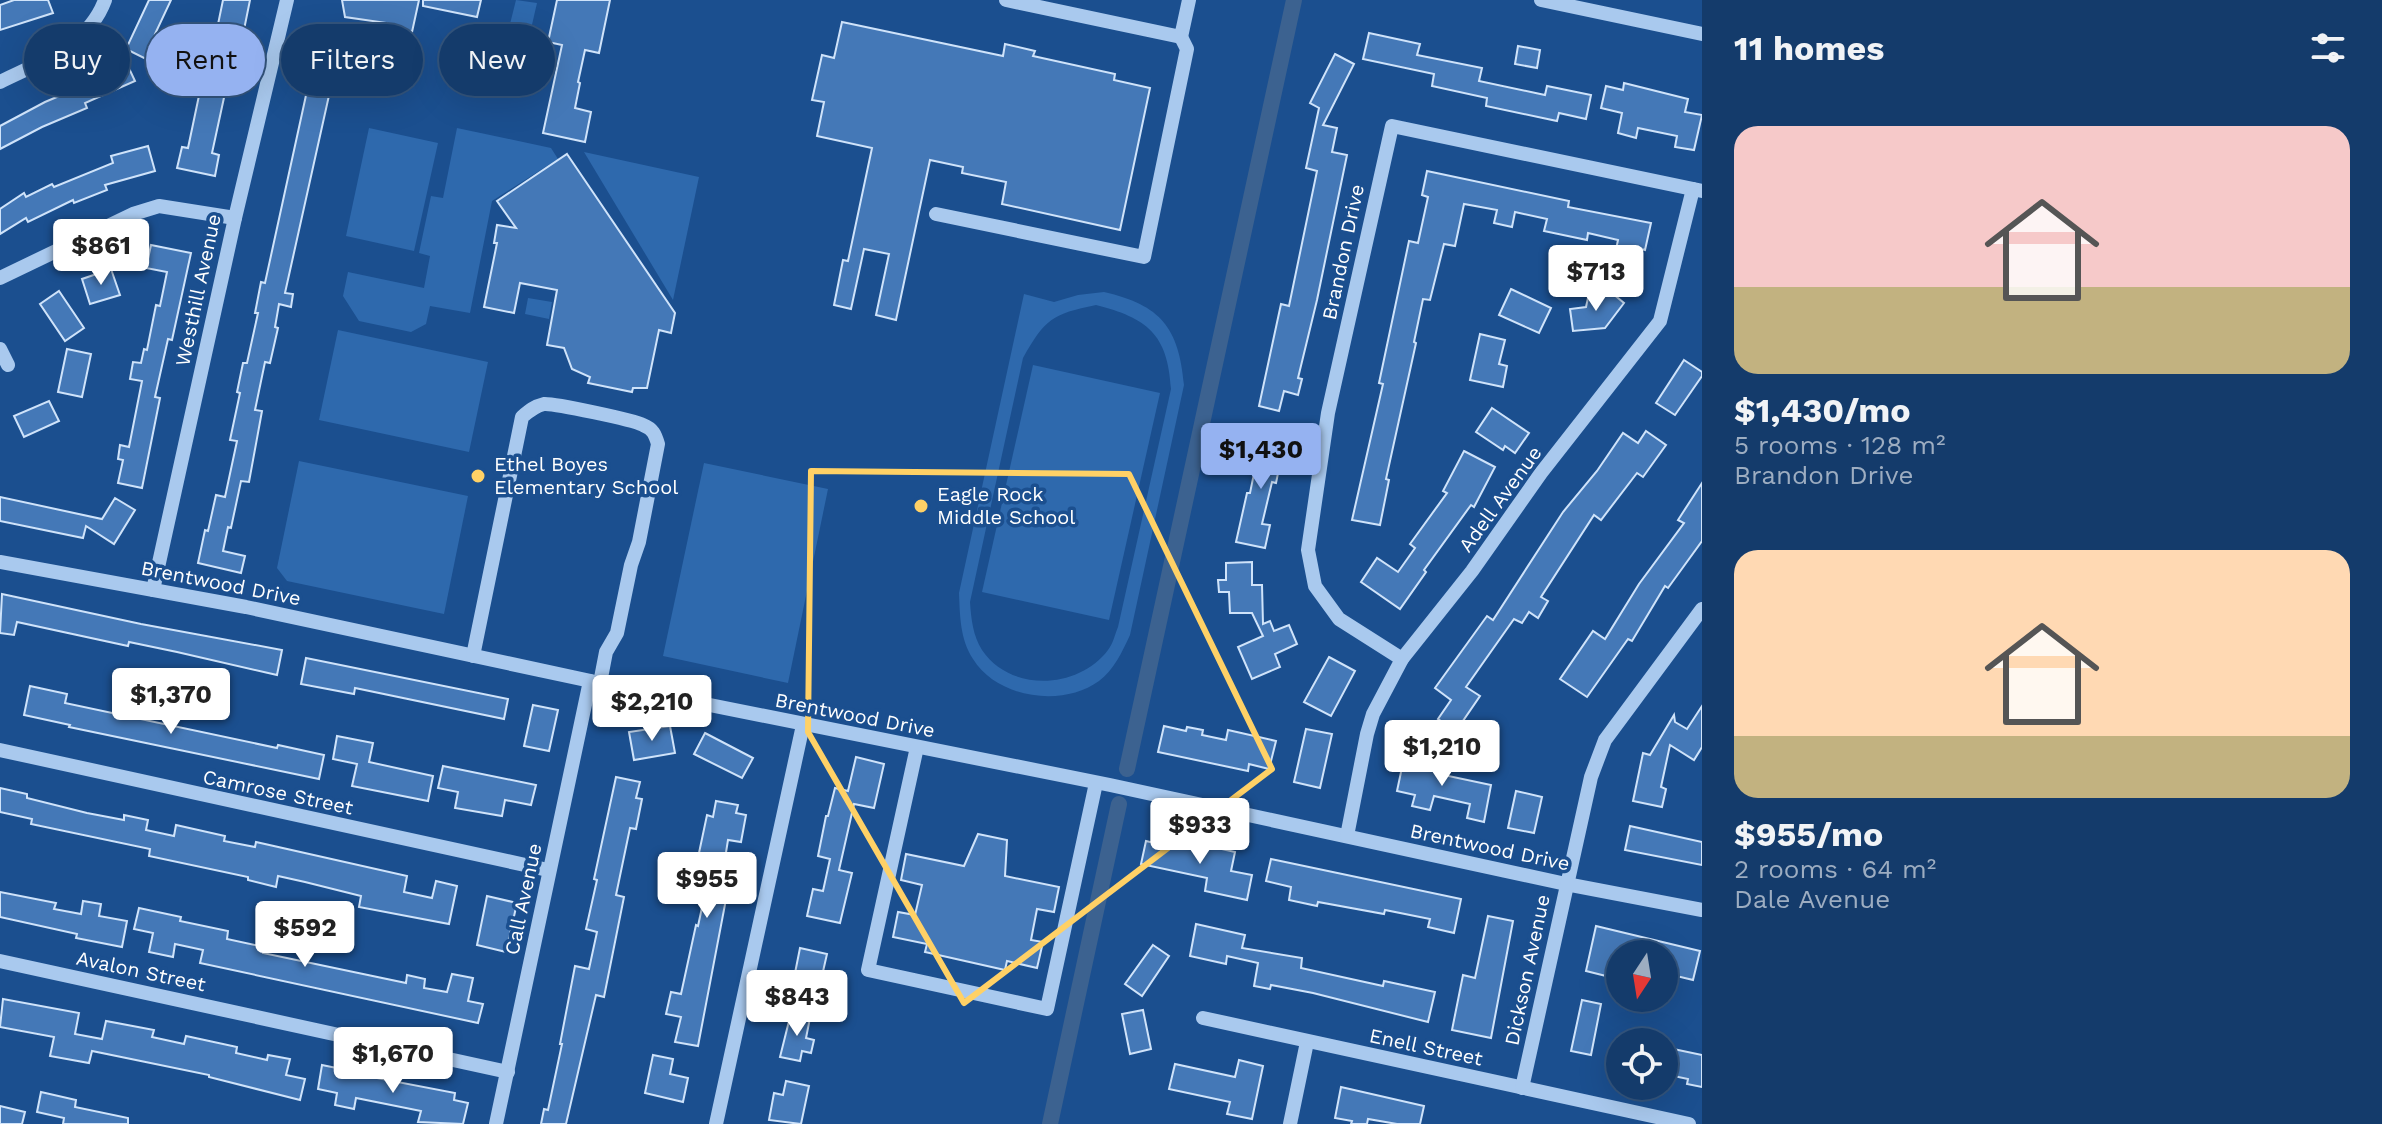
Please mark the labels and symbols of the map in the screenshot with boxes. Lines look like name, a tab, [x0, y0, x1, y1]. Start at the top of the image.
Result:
street label: Brandon Drive	[1317, 182, 1369, 322]
street label: Westhill Avenue	[170, 212, 226, 368]
pin: $861	[54, 219, 148, 287]
pin: $713	[1549, 245, 1643, 313]
pin: $1,430	[1196, 423, 1326, 491]
street label: Adell Avenue	[1453, 441, 1547, 557]
place label: Ethel Boyes Elementary School	[494, 452, 678, 499]
marker: Ethel Boyes Elementary School	[469, 467, 487, 485]
place label: Eagle Rock Middle School	[937, 482, 1075, 529]
marker: Eagle Rock Middle School	[912, 497, 930, 515]
street label: Brentwood Drive	[139, 556, 303, 610]
pin: $1,370	[106, 668, 236, 736]
pin: $2,210	[587, 675, 717, 743]
street label: Brentwood Drive	[773, 688, 937, 742]
pin: $1,210	[1377, 720, 1507, 788]
street label: Camrose Street	[201, 764, 356, 820]
pin: $933	[1153, 798, 1247, 866]
street label: Brentwood Drive	[1408, 818, 1572, 876]
street label: Call Avenue	[499, 841, 547, 957]
pin: $955	[660, 852, 754, 920]
street label: Dickson Avenue	[1499, 892, 1555, 1048]
pin: $592	[258, 901, 352, 969]
north arrow	[1606, 940, 1678, 1012]
street label: Avalon Street	[74, 946, 208, 997]
pin: $843	[750, 970, 844, 1038]
street label: Enell Street	[1367, 1023, 1485, 1071]
pin: $1,670	[328, 1027, 458, 1095]

